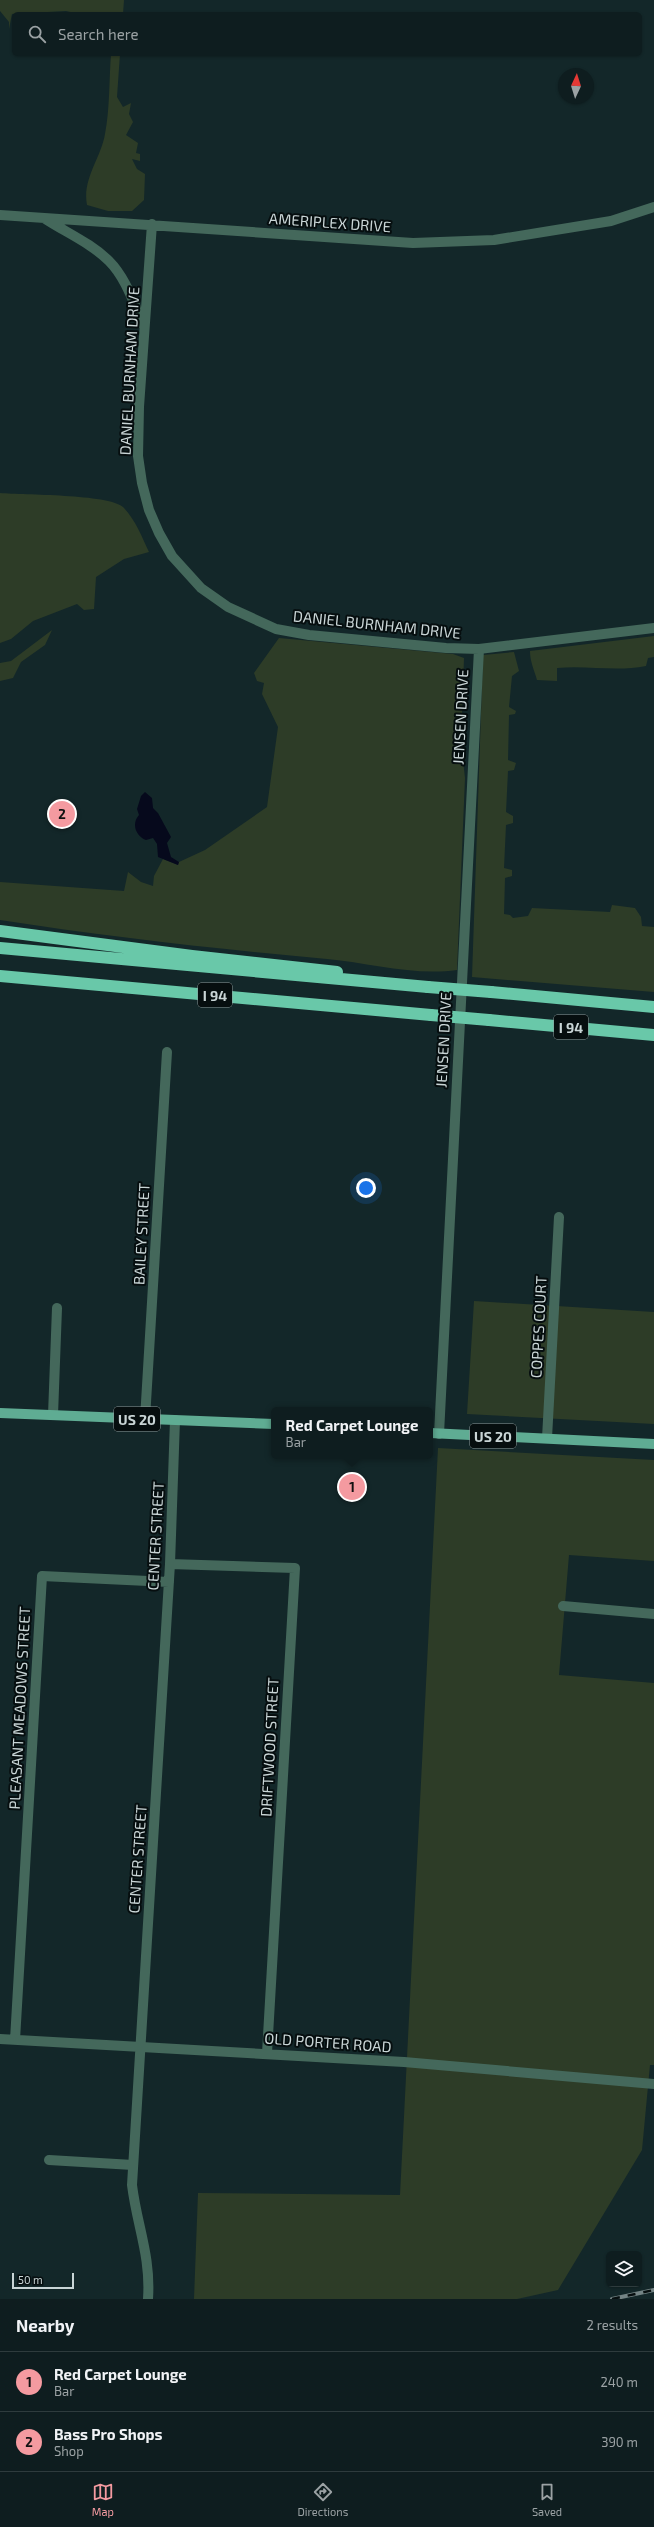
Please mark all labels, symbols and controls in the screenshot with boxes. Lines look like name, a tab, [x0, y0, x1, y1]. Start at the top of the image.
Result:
search box	[12, 12, 642, 56]
icon: search	[26, 23, 48, 45]
text: Search here	[58, 25, 139, 43]
north arrow	[558, 68, 594, 104]
street label: AMERIPLEX DRIVE	[268, 209, 392, 235]
street label: DANIEL BURNHAM DRIVE	[116, 286, 142, 456]
street label: DANIEL BURNHAM DRIVE	[292, 606, 462, 642]
street label: JENSEN DRIVE	[449, 669, 471, 765]
pin: 2	[49, 799, 75, 829]
road number: I 94	[198, 983, 232, 1007]
street label: JENSEN DRIVE	[432, 992, 454, 1088]
road number: I 94	[554, 1015, 588, 1039]
your location	[356, 1178, 376, 1198]
street label: BAILEY STREET	[129, 1182, 153, 1285]
street label: COPPES COURT	[526, 1275, 550, 1379]
road number: US 20	[114, 1407, 160, 1431]
popup	[271, 1407, 433, 1459]
text: Red Carpet Lounge	[286, 1416, 418, 1434]
road number: US 20	[470, 1424, 516, 1448]
text: Bar	[286, 1434, 306, 1450]
pin: 1	[339, 1472, 365, 1502]
street label: CENTER STREET	[143, 1481, 167, 1591]
street label: PLEASANT MEADOWS STREET	[5, 1606, 33, 1810]
street label: DRIFTWOOD STREET	[256, 1677, 282, 1817]
street label: CENTER STREET	[124, 1804, 150, 1914]
street label: OLD PORTER ROAD	[264, 2029, 392, 2055]
map controls	[606, 2251, 642, 2287]
button: layers	[606, 2251, 642, 2287]
scale bar	[12, 2271, 74, 2290]
text: 50 m	[18, 2273, 43, 2286]
text: Nearby	[16, 2315, 74, 2335]
text: 2 results	[586, 2317, 638, 2333]
text: Red Carpet Lounge	[54, 2365, 187, 2383]
text: 1	[26, 2374, 32, 2390]
text: 240 m	[601, 2374, 638, 2390]
text: Bar	[54, 2383, 74, 2399]
text: Bass Pro Shops	[54, 2425, 163, 2443]
text: 2	[25, 2434, 33, 2450]
text: 390 m	[601, 2434, 638, 2450]
text: Shop	[54, 2443, 84, 2459]
tab: Map	[92, 2481, 114, 2518]
tab: Directions	[298, 2481, 348, 2518]
tab: Saved	[532, 2481, 562, 2518]

